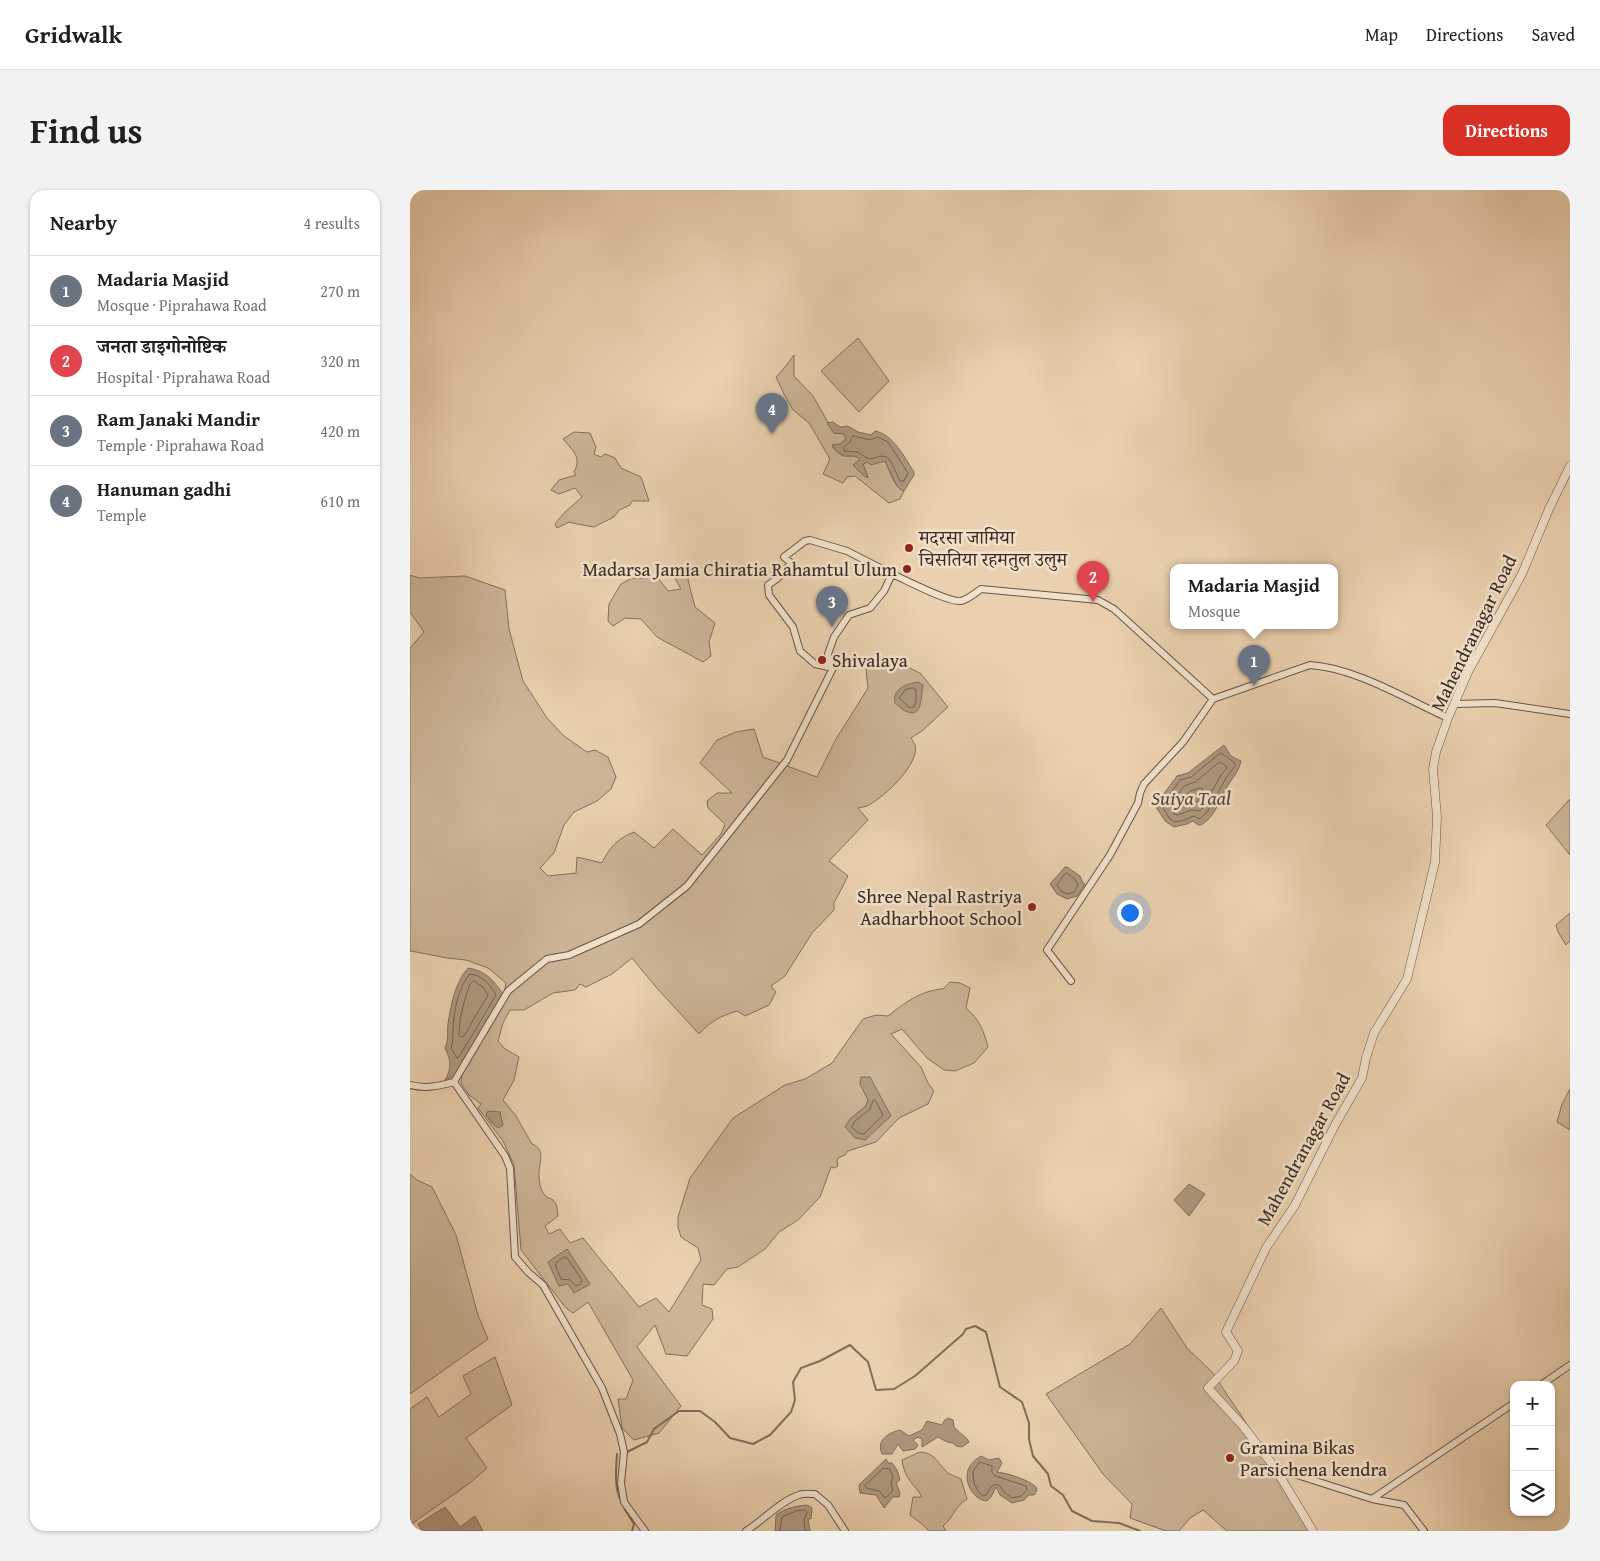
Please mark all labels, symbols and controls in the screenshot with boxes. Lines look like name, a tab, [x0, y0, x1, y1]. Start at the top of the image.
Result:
text: Gridwalk	[25, 17, 122, 52]
text: Map	[1365, 21, 1398, 48]
text: Directions	[1426, 21, 1503, 48]
text: Saved	[1531, 21, 1575, 48]
text: Find us	[30, 105, 143, 156]
button: Directions	[1443, 105, 1570, 156]
text: Nearby	[50, 207, 117, 238]
text: 4 results	[303, 211, 360, 235]
text: Madaria Masjid	[97, 265, 229, 293]
text: 1	[62, 279, 70, 303]
text: 270 m	[320, 279, 360, 303]
text: Mosque · Piprahawa Road	[97, 293, 267, 317]
text: जनता डाइगोनोष्टिक	[97, 332, 226, 360]
text: 2	[62, 349, 70, 373]
text: 320 m	[320, 349, 360, 373]
text: Hospital · Piprahawa Road	[97, 365, 270, 389]
pin: 4	[756, 393, 788, 434]
text: Ram Janaki Mandir	[97, 405, 260, 433]
text: 3	[62, 419, 70, 443]
text: 420 m	[320, 419, 360, 443]
text: Temple · Piprahawa Road	[97, 433, 264, 457]
text: Hanuman gadhi	[97, 475, 231, 503]
text: 4	[62, 489, 70, 513]
text: 610 m	[320, 489, 360, 513]
text: Temple	[97, 503, 147, 527]
place label: मदरसा जामिया चिसतिया रहमतुल उलुम	[918, 523, 1068, 573]
marker: मदरसा जामिया चिसतिया रहमतुल उलुम	[903, 542, 915, 554]
street label: Mahendranagar Road	[1423, 549, 1524, 716]
place label: Madarsa Jamia Chiratia Rahamtul Ulum	[582, 555, 897, 583]
pin: 2	[1077, 561, 1109, 602]
marker: Madarsa Jamia Chiratia Rahamtul Ulum	[901, 563, 913, 575]
popup	[1170, 564, 1338, 629]
text: Madaria Masjid	[1188, 571, 1320, 599]
pin: 3	[816, 586, 848, 627]
text: Mosque	[1188, 599, 1240, 623]
pin: 1	[1238, 645, 1270, 686]
place label: Shivalaya	[832, 646, 908, 674]
marker: Shivalaya	[816, 654, 828, 666]
water label: Suiya Taal	[1151, 783, 1231, 812]
place label: Shree Nepal Rastriya Aadharbhoot School	[857, 882, 1022, 932]
your location	[1117, 900, 1143, 926]
marker: Shree Nepal Rastriya Aadharbhoot School	[1026, 901, 1038, 913]
street label: Mahendranagar Road	[1249, 1066, 1357, 1231]
map controls	[1510, 1381, 1555, 1516]
button: +	[1510, 1381, 1555, 1426]
button: −	[1510, 1426, 1555, 1471]
place label: Gramina Bikas Parsichena kendra	[1240, 1433, 1387, 1483]
marker: Gramina Bikas Parsichena kendra	[1224, 1452, 1236, 1464]
button: layers	[1510, 1471, 1555, 1516]

